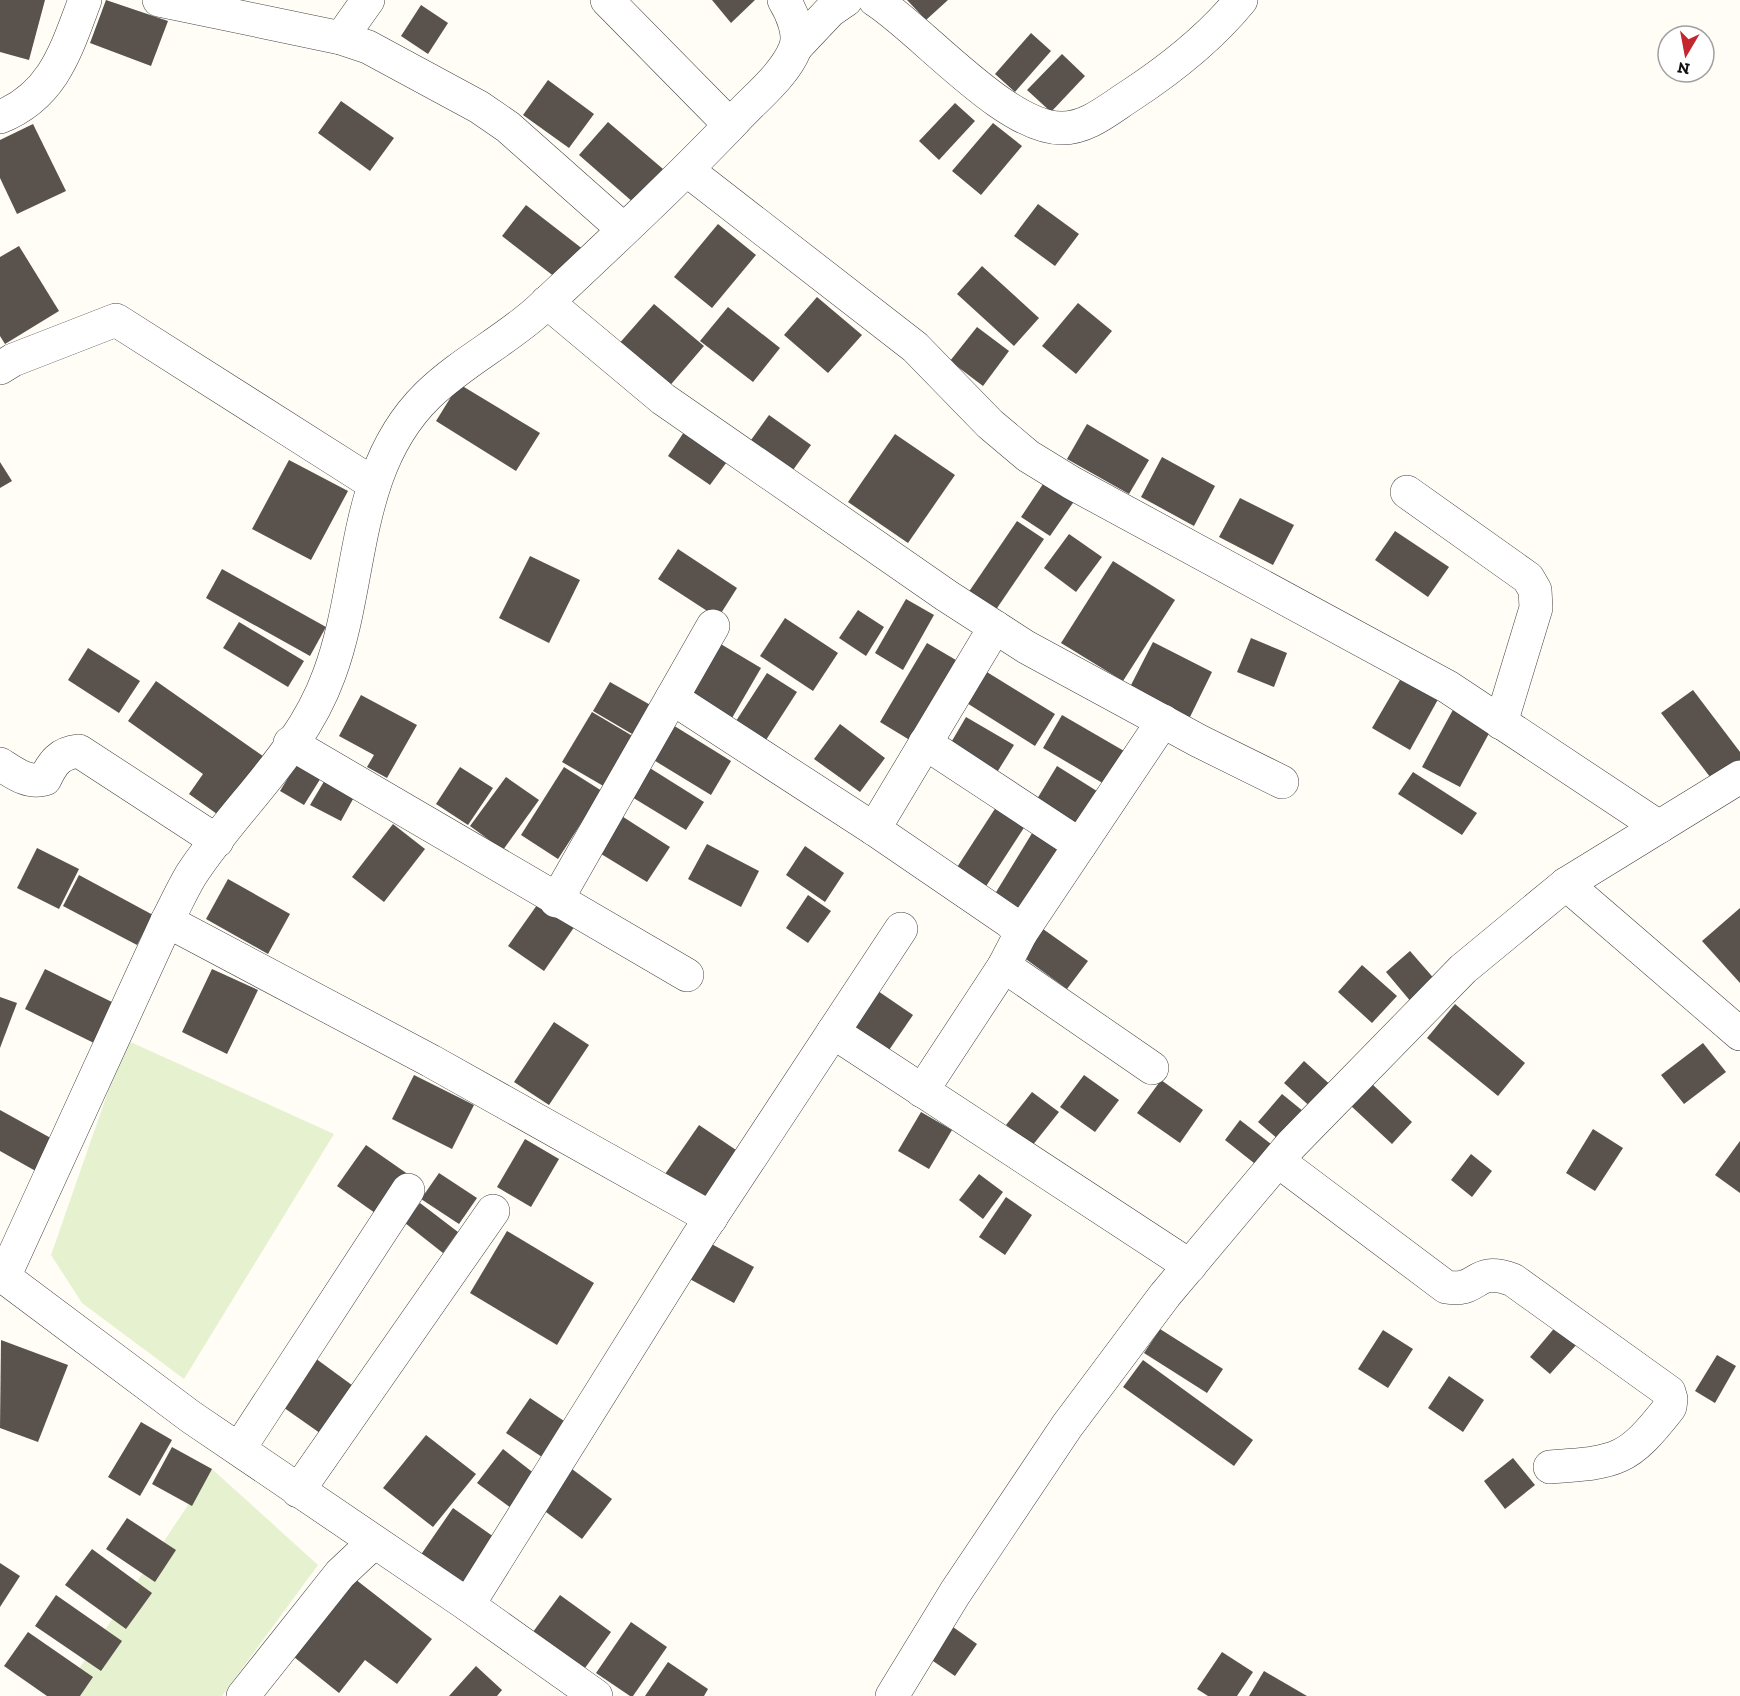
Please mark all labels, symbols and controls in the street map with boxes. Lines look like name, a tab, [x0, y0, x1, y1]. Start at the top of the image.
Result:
north arrow	[1656, 24, 1716, 84]
text: N	[1676, 58, 1691, 79]

